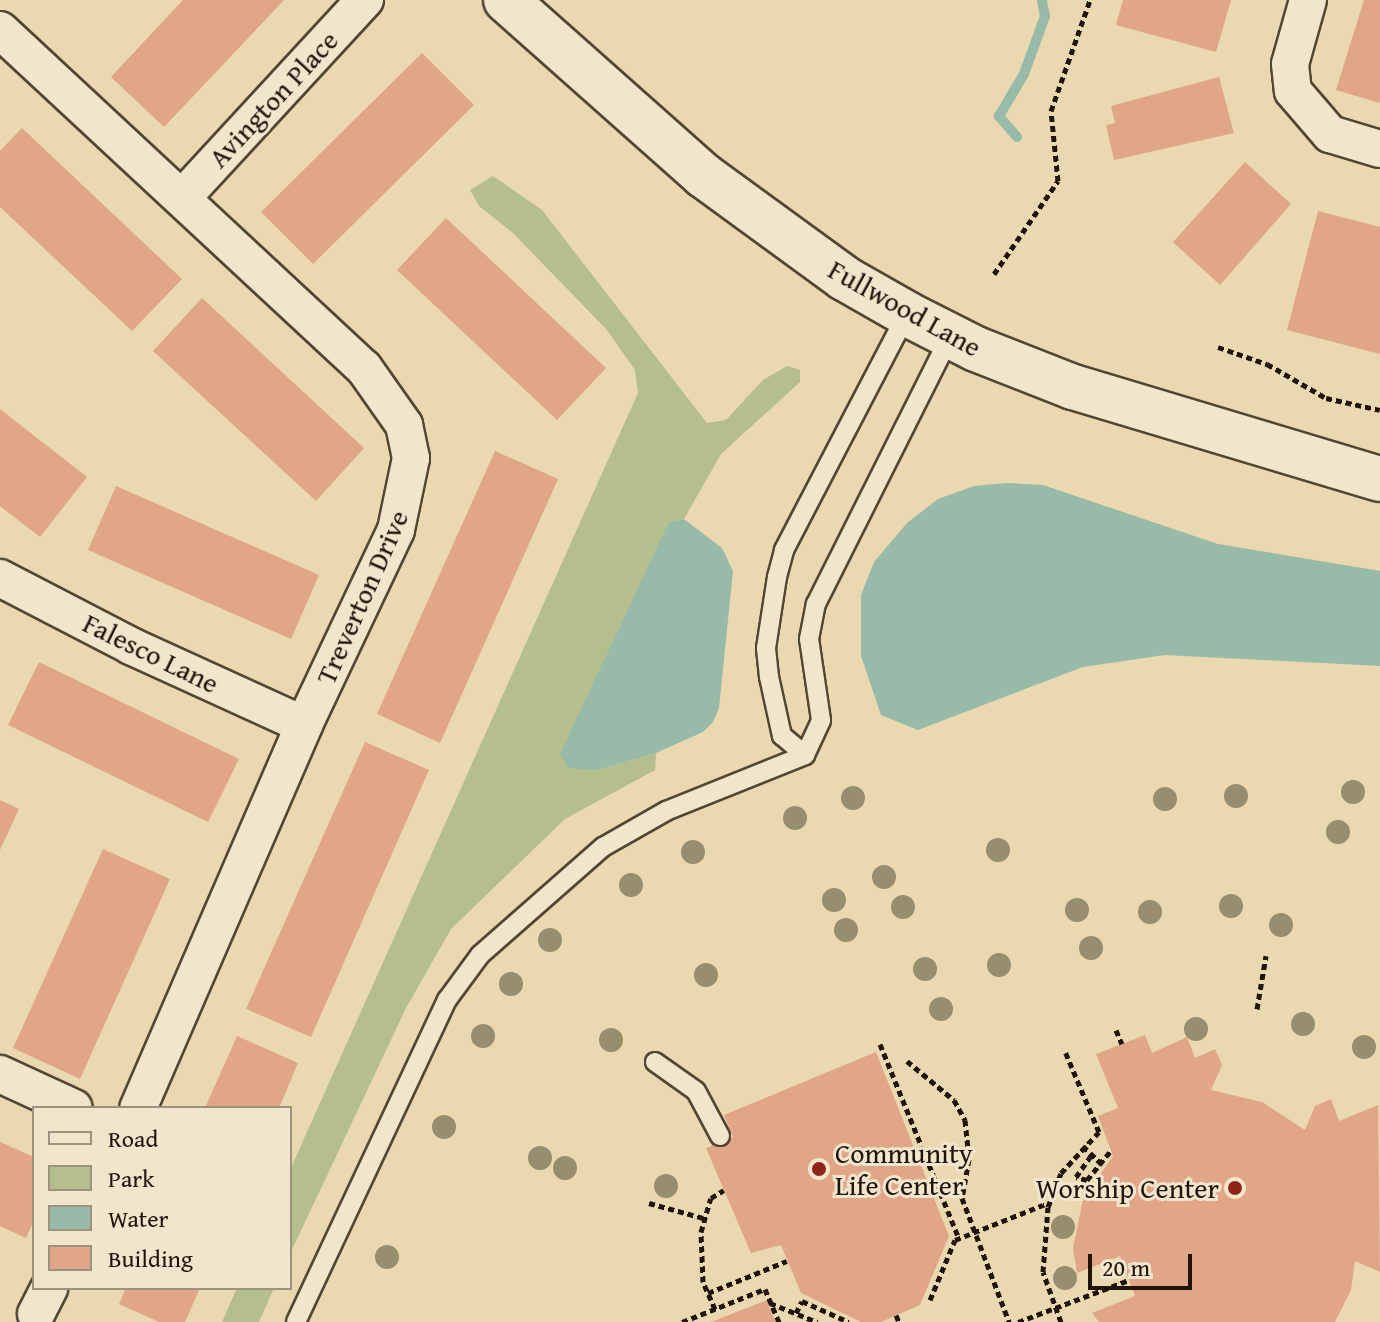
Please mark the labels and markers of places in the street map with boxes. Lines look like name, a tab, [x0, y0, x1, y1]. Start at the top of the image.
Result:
place label: Community Life Center	[835, 1136, 973, 1202]
marker: Community Life Center	[810, 1160, 828, 1178]
place label: Worship Center	[1036, 1171, 1219, 1205]
marker: Worship Center	[1226, 1179, 1244, 1197]

